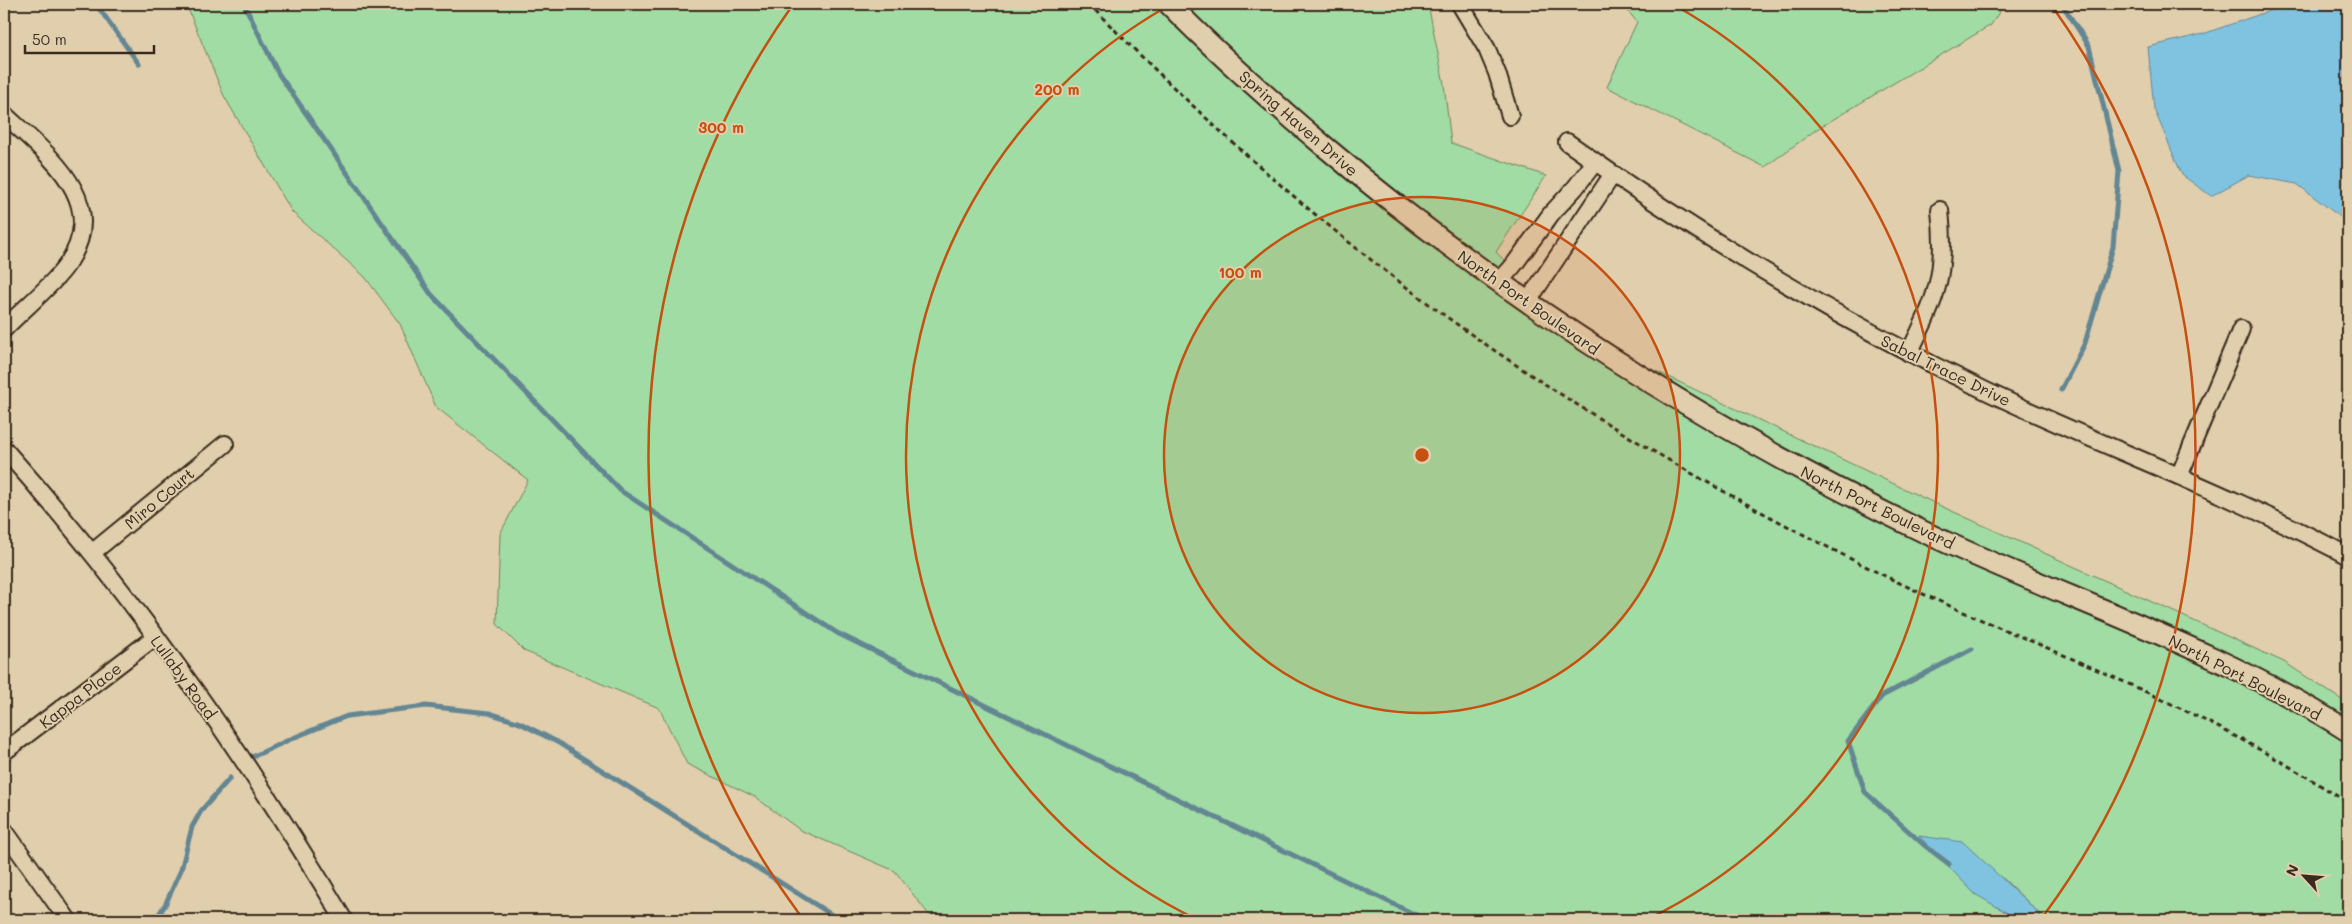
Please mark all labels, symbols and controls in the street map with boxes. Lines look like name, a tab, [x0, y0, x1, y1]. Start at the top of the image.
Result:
scale bar	[25, 22, 154, 54]
text: 50 m	[32, 29, 67, 49]
street label: Spring Haven Drive	[1235, 66, 1363, 180]
text: 200 m	[1035, 79, 1080, 99]
text: 300 m	[698, 117, 744, 137]
street label: North Port Boulevard	[1454, 245, 1604, 359]
text: 100 m	[1218, 262, 1262, 282]
street label: Sabal Trace Drive	[1878, 329, 2014, 411]
centre of rings	[1413, 446, 1431, 464]
street label: North Port Boulevard	[1798, 461, 1958, 553]
street label: Miro Court	[120, 463, 198, 533]
street label: North Port Boulevard	[2165, 629, 2325, 725]
street label: Lullaby Road	[146, 631, 222, 723]
street label: Kappa Place	[35, 657, 125, 733]
north arrow	[2280, 852, 2330, 902]
text: N	[2281, 861, 2303, 879]

